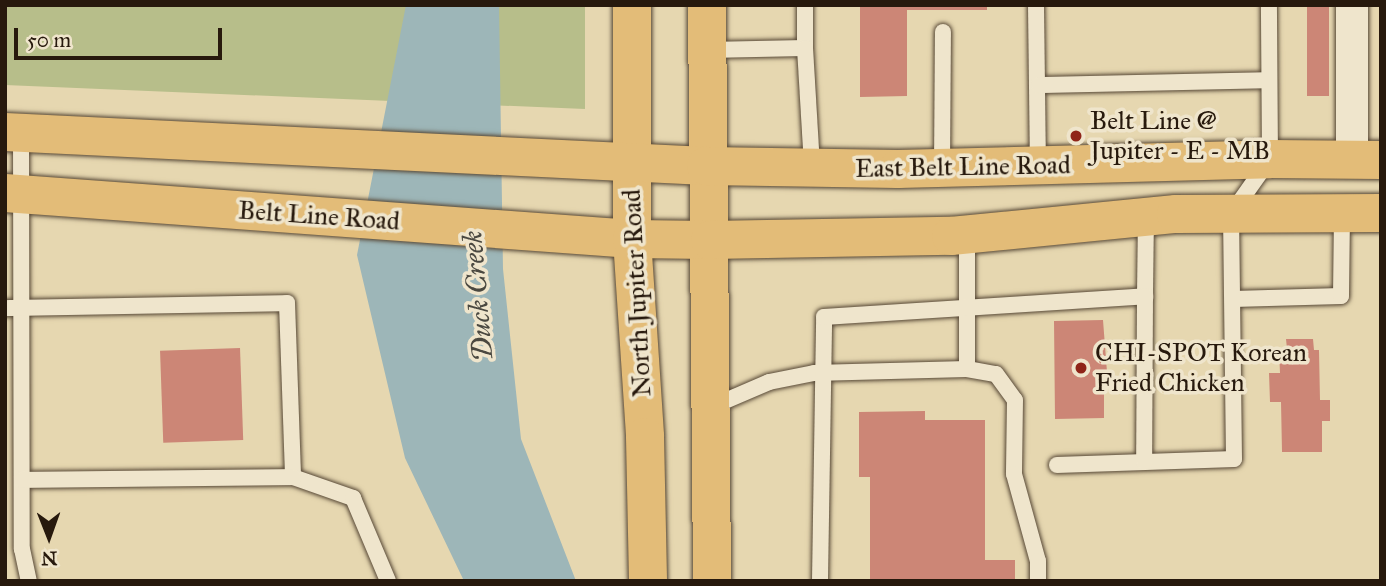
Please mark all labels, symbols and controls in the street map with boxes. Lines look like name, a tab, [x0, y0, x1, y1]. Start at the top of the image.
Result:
scale bar	[18, 14, 226, 58]
text: 50 m	[27, 27, 71, 53]
place label: Belt Line @ Jupiter - E - MB	[1090, 105, 1270, 166]
marker: Belt Line @ Jupiter - E - MB	[1068, 128, 1084, 144]
street label: East Belt Line Road	[855, 150, 1071, 184]
street label: North Jupiter Road	[616, 188, 658, 398]
street label: Belt Line Road	[237, 195, 401, 237]
water label: Duck Creek	[456, 229, 500, 363]
place label: CHI-SPOT Korean Fried Chicken	[1095, 337, 1307, 398]
marker: CHI-SPOT Korean Fried Chicken	[1073, 360, 1089, 376]
north arrow	[14, 502, 84, 572]
text: N	[41, 547, 58, 570]

